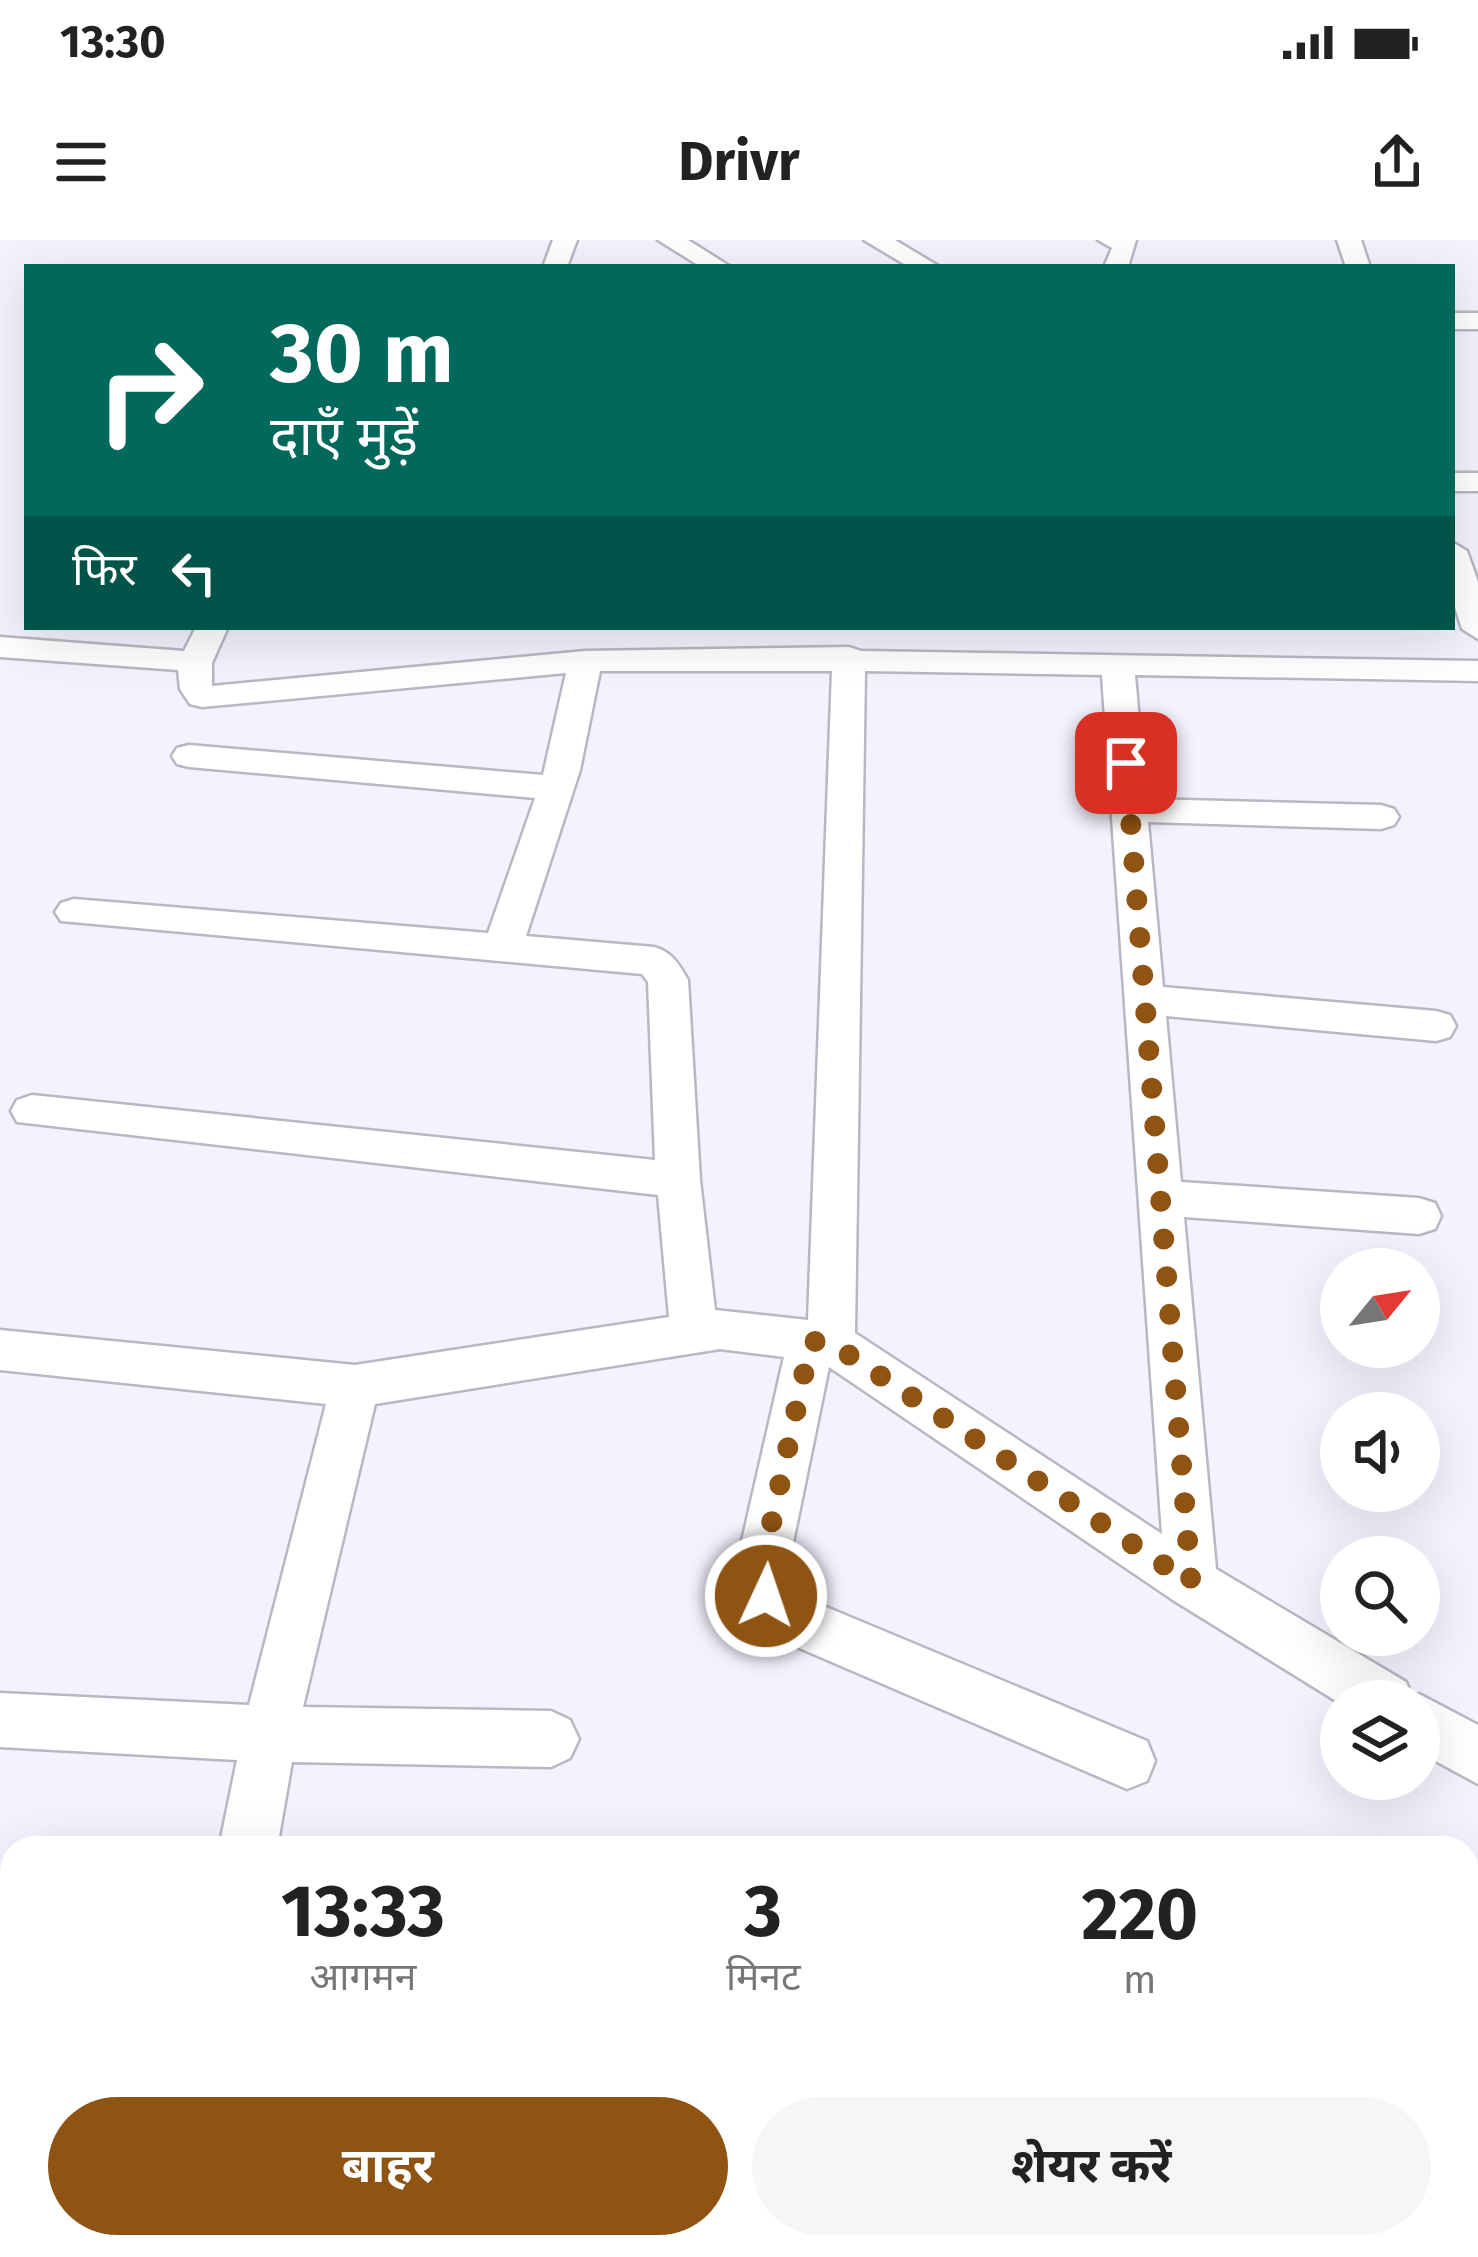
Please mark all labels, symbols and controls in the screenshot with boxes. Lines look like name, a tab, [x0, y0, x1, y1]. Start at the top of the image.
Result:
text: 13:30	[60, 15, 166, 69]
icon: menu	[48, 129, 114, 195]
icon: share	[1364, 129, 1430, 195]
text: Drivr	[678, 130, 800, 194]
text: 30 m	[270, 303, 454, 404]
icon: right	[72, 312, 228, 468]
text: दाएँ मुड़ें	[270, 405, 418, 469]
icon: left	[161, 540, 227, 606]
text: फिर	[72, 543, 137, 597]
pin	[1075, 712, 1177, 814]
icon: arrive	[1093, 730, 1159, 796]
north arrow	[1320, 1248, 1440, 1368]
map controls	[1320, 1248, 1440, 1800]
button: sound	[1320, 1392, 1440, 1512]
position arrow	[703, 1533, 829, 1659]
button: search	[1320, 1536, 1440, 1656]
button: layers	[1320, 1680, 1440, 1800]
text: 13:33	[281, 1869, 445, 1955]
text: 3	[745, 1869, 782, 1955]
text: 220	[1082, 1872, 1198, 1958]
text: आगमन	[310, 1954, 416, 2000]
text: मिनट	[726, 1954, 801, 2000]
text: m	[1123, 1957, 1157, 2003]
button: बाहर	[48, 2097, 728, 2235]
button: शेयर करें	[752, 2097, 1431, 2235]

